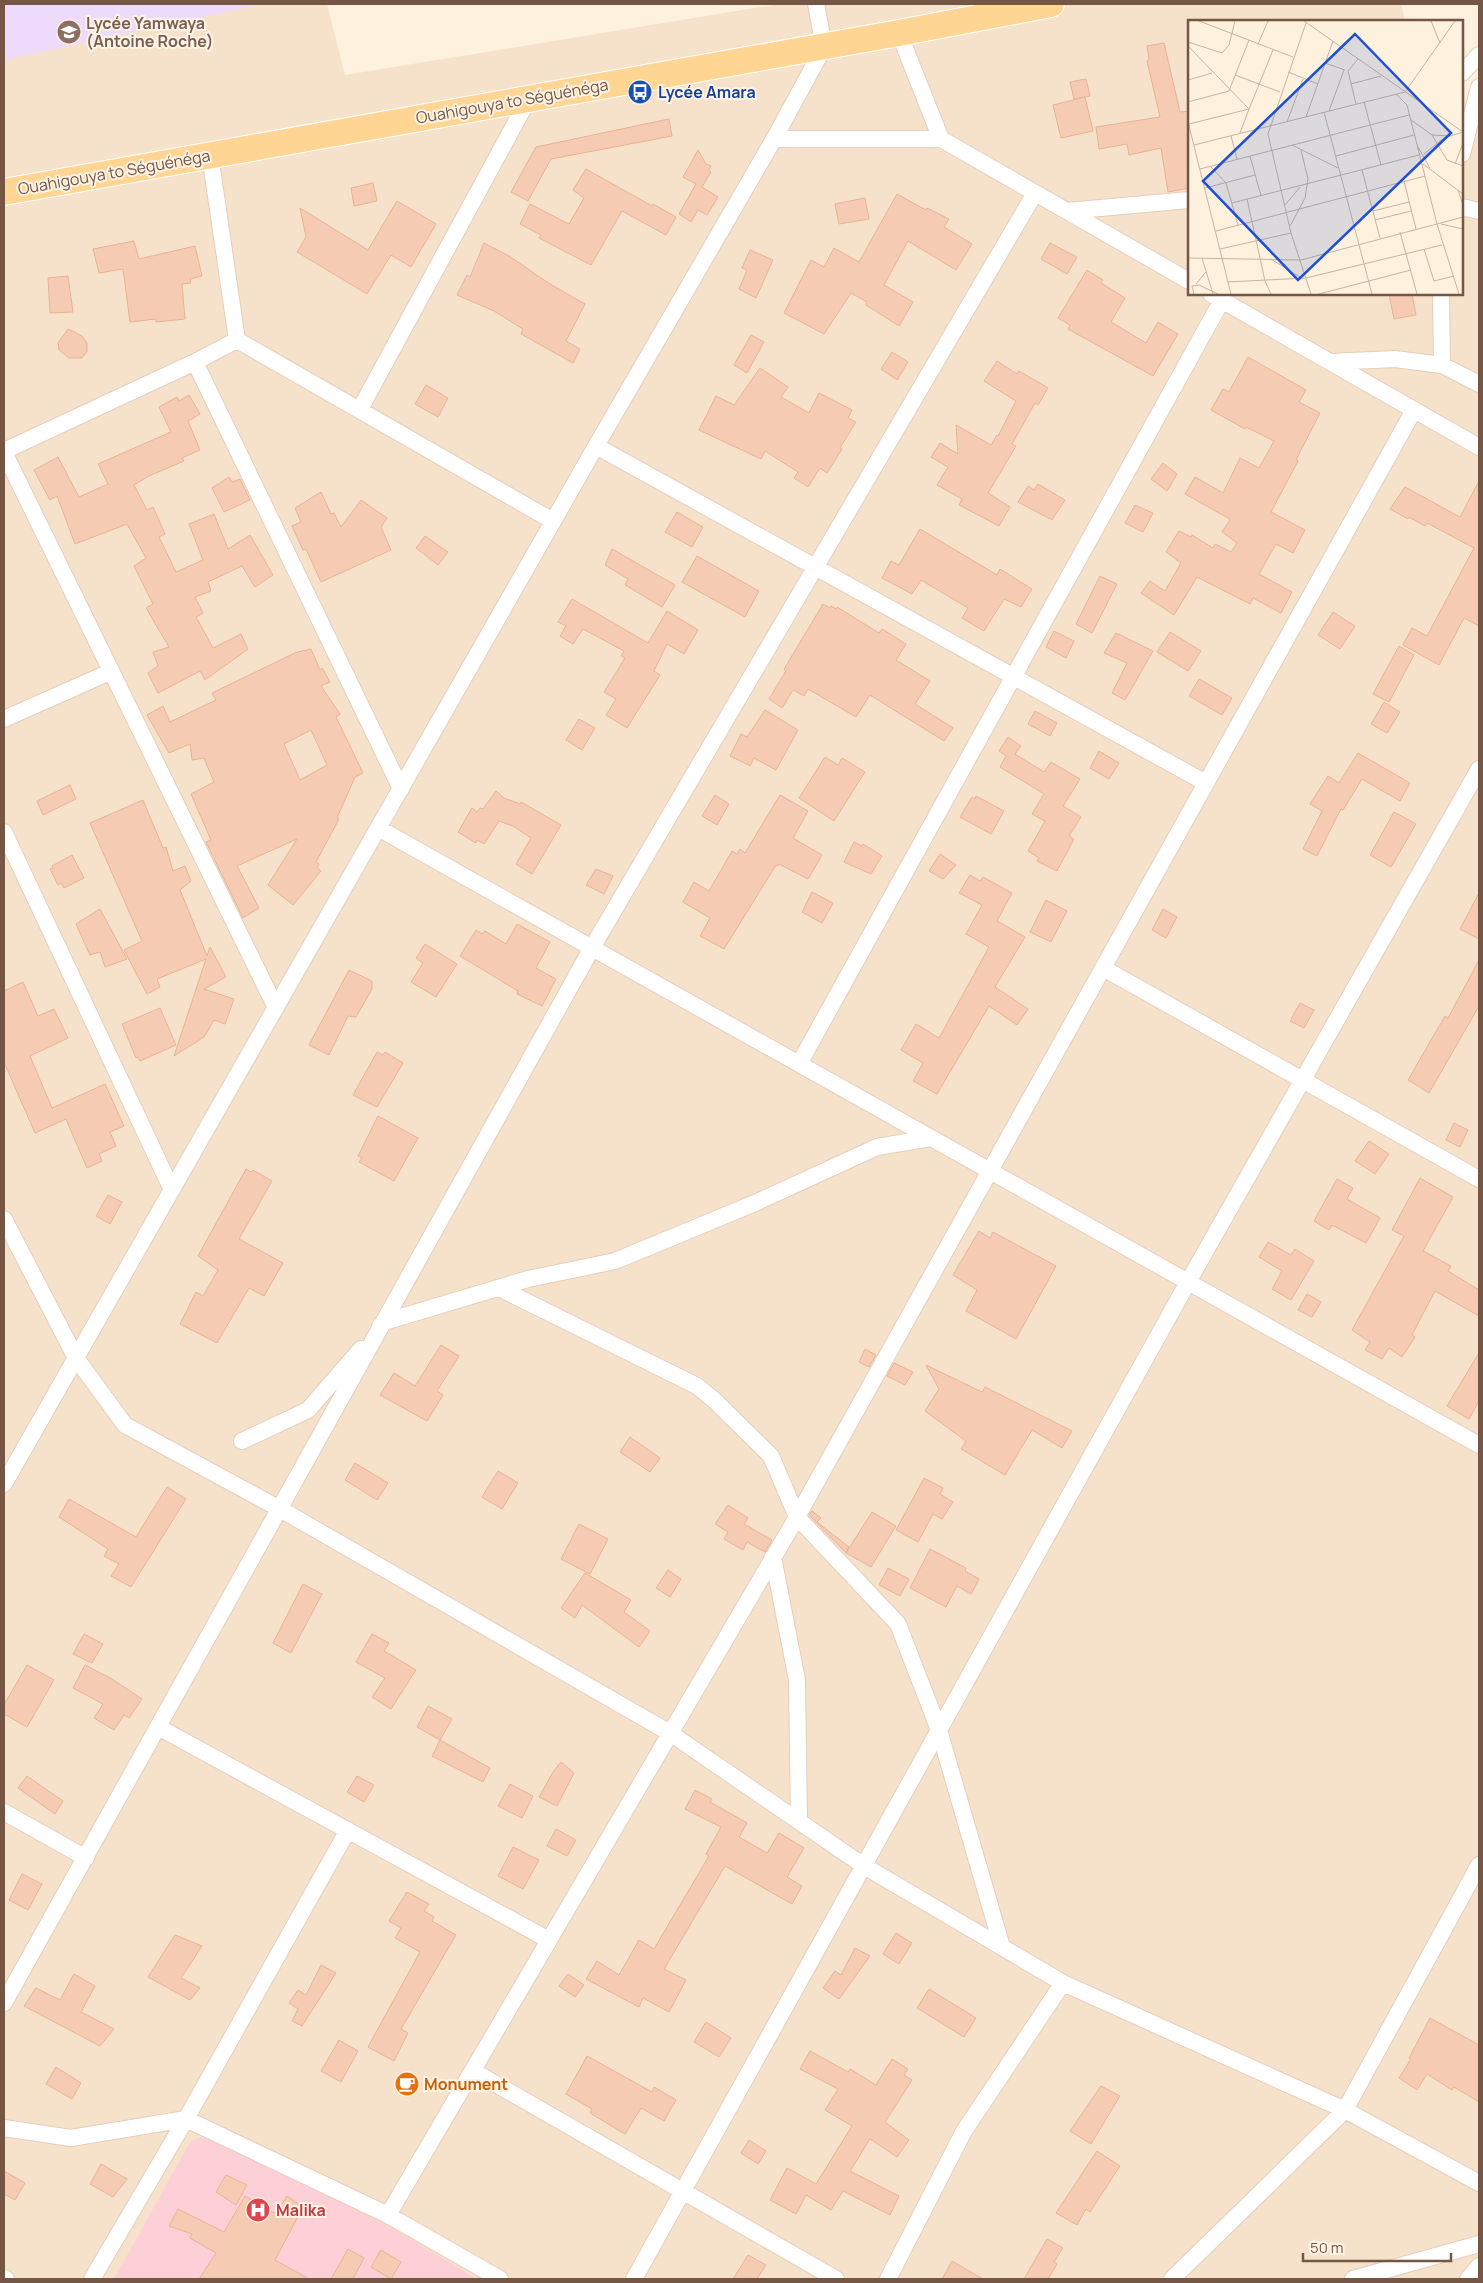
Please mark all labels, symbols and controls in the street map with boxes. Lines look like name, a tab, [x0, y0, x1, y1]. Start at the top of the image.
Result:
place label: Lycée Yamwaya (Antoine Roche)	[86, 12, 213, 52]
school or university icon: Lycée Yamwaya (Antoine Roche)	[56, 19, 82, 45]
inset map	[1188, 20, 1463, 295]
street label: Ouahigouya to Séguénéga	[414, 73, 610, 129]
bus stop icon: Lycée Amara	[627, 79, 653, 105]
place label: Lycée Amara	[658, 81, 756, 103]
street label: Ouahigouya to Séguénéga	[16, 144, 212, 200]
cafe icon: Monument	[394, 2071, 420, 2097]
place label: Monument	[424, 2073, 508, 2095]
hospital icon: Malika	[245, 2197, 271, 2223]
place label: Malika	[276, 2199, 326, 2221]
scale bar	[1303, 2230, 1450, 2262]
text: 50 m	[1310, 2237, 1344, 2258]

